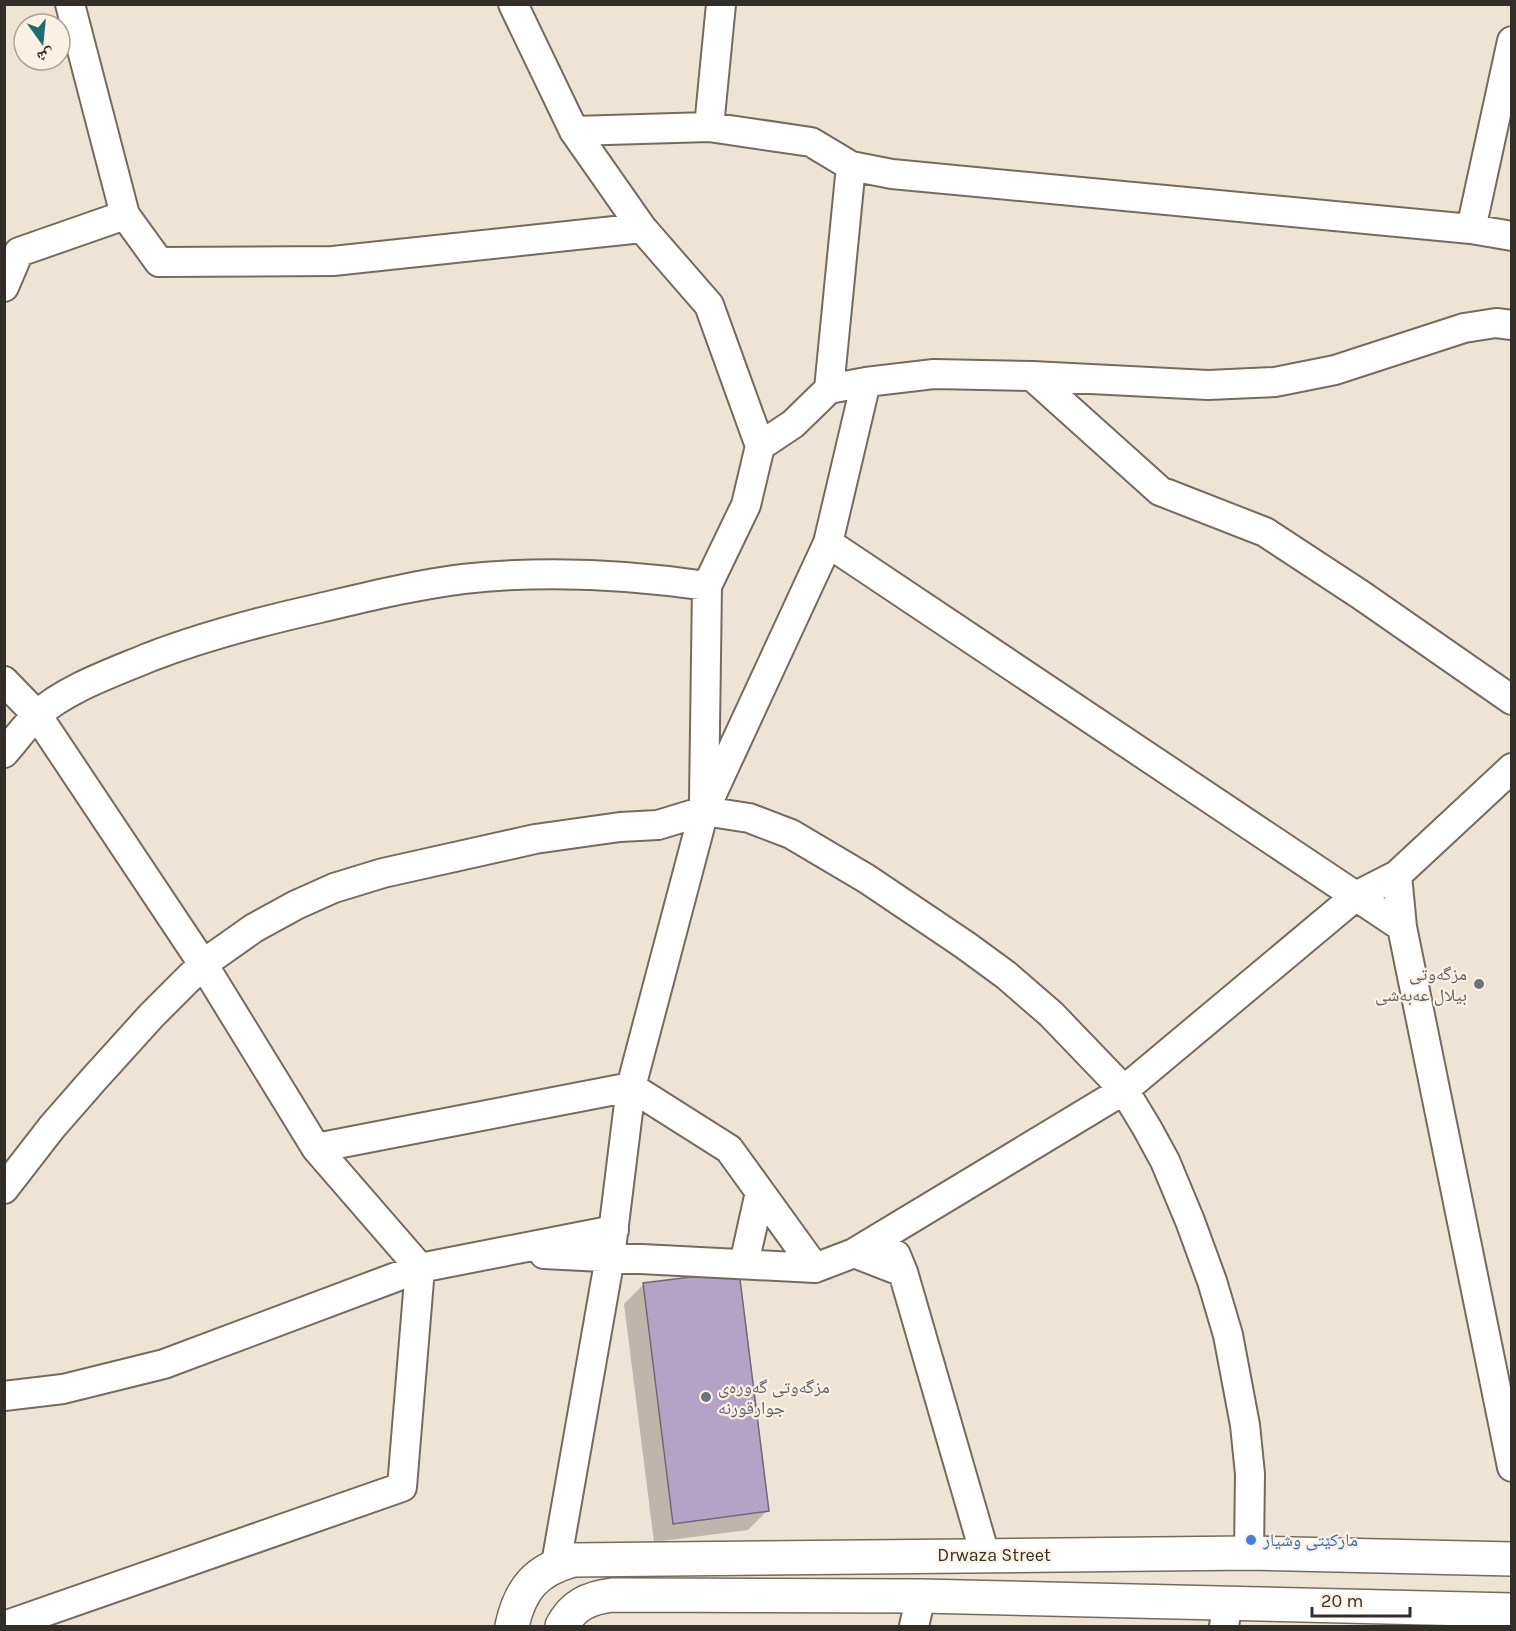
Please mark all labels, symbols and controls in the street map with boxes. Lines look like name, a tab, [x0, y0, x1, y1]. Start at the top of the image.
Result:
north arrow	[12, 12, 72, 72]
text: ش	[35, 45, 56, 67]
place label: مزگەوتی بیلال عەبەشی	[1375, 963, 1467, 1006]
marker: مزگەوتی بیلال عەبەشی	[1472, 977, 1486, 991]
place label: مزگەوتی گەورەی جوارقورنە	[718, 1376, 830, 1419]
marker: مزگەوتی گەورەی جوارقورنە	[699, 1390, 713, 1404]
place label: مارکێتی وشیار	[1262, 1529, 1358, 1551]
marker: مارکێتی وشیار	[1244, 1533, 1258, 1547]
street label: Drwaza Street	[937, 1544, 1051, 1566]
scale bar	[1312, 1580, 1410, 1618]
text: 20 m	[1321, 1590, 1363, 1612]

